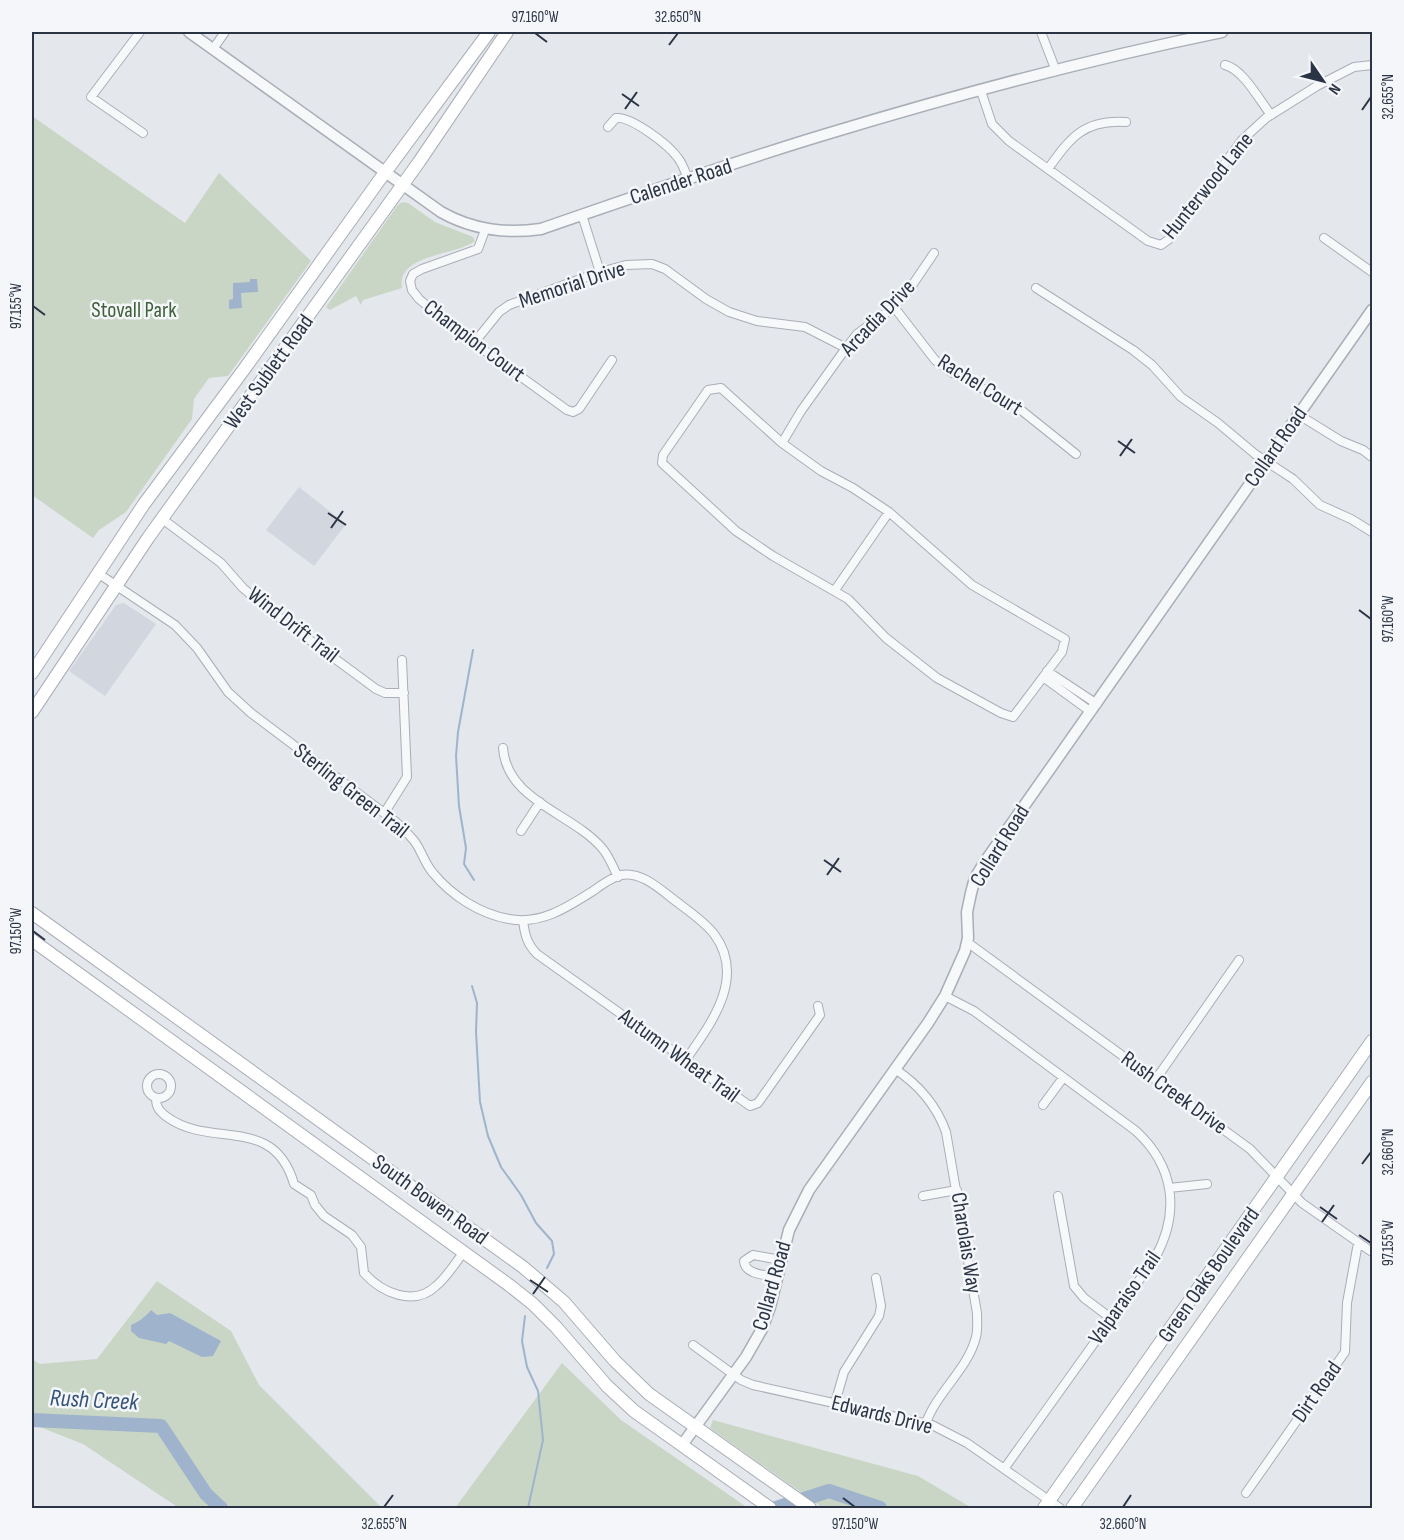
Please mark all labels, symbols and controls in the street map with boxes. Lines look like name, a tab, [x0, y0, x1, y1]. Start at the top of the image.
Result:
text: 97.160°W	[511, 8, 559, 27]
text: 32.650°N	[655, 8, 701, 27]
north arrow	[1293, 51, 1353, 111]
text: 32.655°N	[1379, 74, 1398, 120]
text: N	[1324, 80, 1344, 98]
street label: Hunterwood Lane	[1157, 127, 1259, 245]
street label: Calender Road	[627, 153, 735, 211]
street label: Memorial Drive	[515, 255, 629, 315]
street label: Arcadia Drive	[834, 274, 921, 363]
text: 97.155°W	[7, 283, 26, 329]
street label: Champion Court	[418, 294, 530, 388]
park label: Stovall Park	[91, 297, 177, 324]
street label: West Sublett Road	[218, 309, 320, 435]
street label: Rachel Court	[933, 348, 1028, 422]
street label: Collard Road	[1239, 402, 1313, 492]
street label: Wind Drift Trail	[242, 581, 344, 669]
text: 97.160°W	[1379, 595, 1398, 643]
street label: Sterling Green Trail	[288, 738, 414, 844]
street label: Collard Road	[964, 800, 1036, 892]
text: 97.150°W	[7, 908, 26, 954]
street label: Autumn Wheat Trail	[613, 1003, 745, 1109]
street label: Rush Creek Drive	[1116, 1045, 1232, 1141]
text: 32.660°N	[1379, 1129, 1398, 1175]
street label: South Bowen Road	[367, 1149, 493, 1251]
street label: Charolais Way	[945, 1190, 987, 1296]
street label: Green Oaks Boulevard	[1152, 1202, 1266, 1348]
text: 97.155°W	[1379, 1220, 1398, 1266]
street label: Collard Road	[746, 1238, 798, 1334]
street label: Valparaiso Trail	[1083, 1246, 1167, 1350]
street label: Dirt Road	[1286, 1356, 1348, 1428]
water label: Rush Creek	[49, 1383, 140, 1417]
street label: Edwards Drive	[828, 1389, 936, 1441]
text: 32.655°N	[361, 1515, 407, 1534]
text: 97.150°W	[832, 1515, 878, 1534]
text: 32.660°N	[1100, 1515, 1146, 1534]

